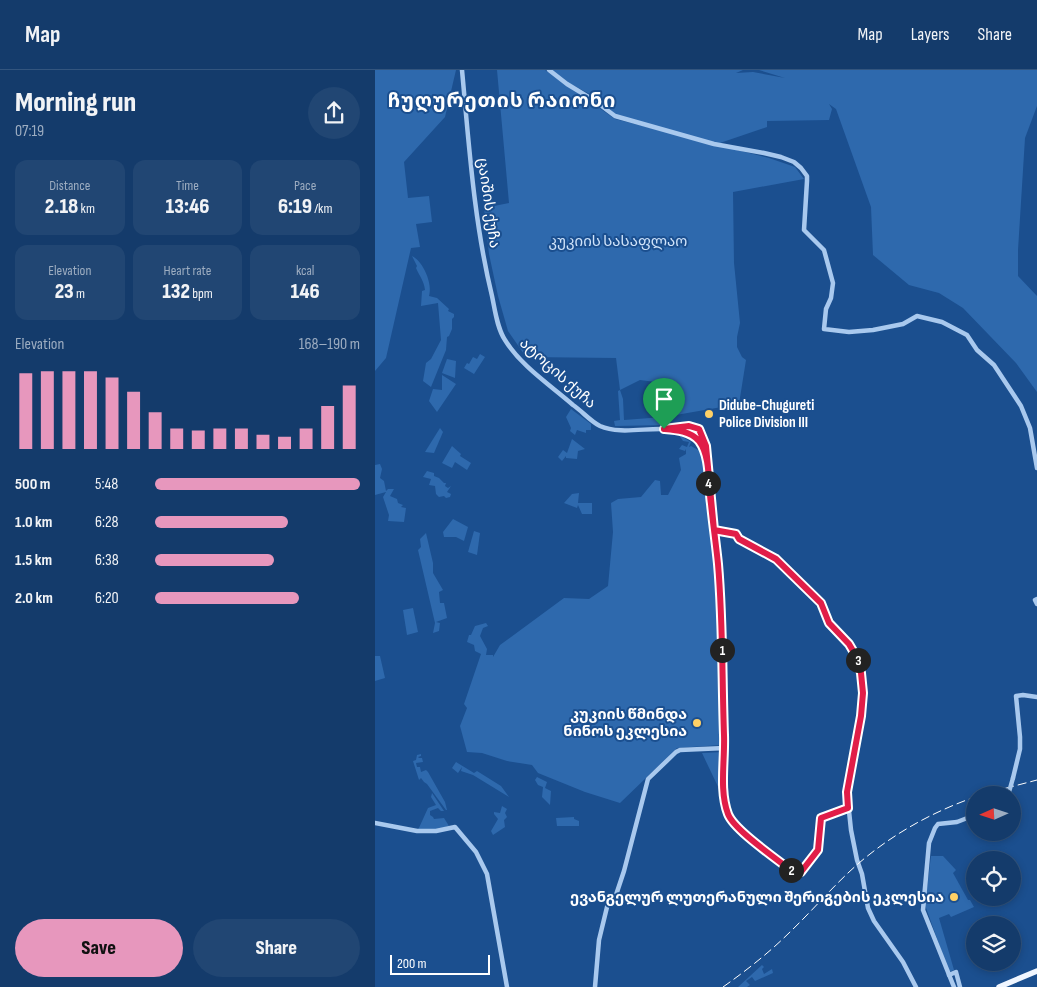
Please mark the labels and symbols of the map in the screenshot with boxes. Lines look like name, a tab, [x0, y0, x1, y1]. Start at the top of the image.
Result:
district label: ჩუღურეთის რაიონი	[388, 89, 616, 113]
street label: ცაიშის ქუჩა	[473, 157, 504, 249]
park label: კუკიის სასაფლაო	[549, 232, 687, 251]
street label: ატოცის ქუჩა	[515, 334, 600, 413]
pin	[643, 378, 685, 429]
place label: Didube-Chugureti Police Division III	[719, 396, 814, 432]
marker: Didube-Chugureti Police Division III	[703, 408, 715, 420]
pin: 4	[695, 470, 721, 496]
pin: 1	[709, 638, 735, 662]
pin: 3	[845, 648, 871, 672]
place label: კუკიის წმინდა ნინოს ეკლესია	[563, 705, 687, 741]
marker: კუკიის წმინდა ნინოს ეკლესია	[691, 717, 703, 729]
north arrow	[966, 786, 1021, 841]
pin: 2	[779, 858, 803, 882]
place label: ევანგელურ ლუთერანული შერიგების ეკლესია	[570, 888, 944, 907]
marker: ევანგელურ ლუთერანული შერიგების ეკლესია	[948, 891, 960, 903]
scale bar	[390, 952, 490, 975]

